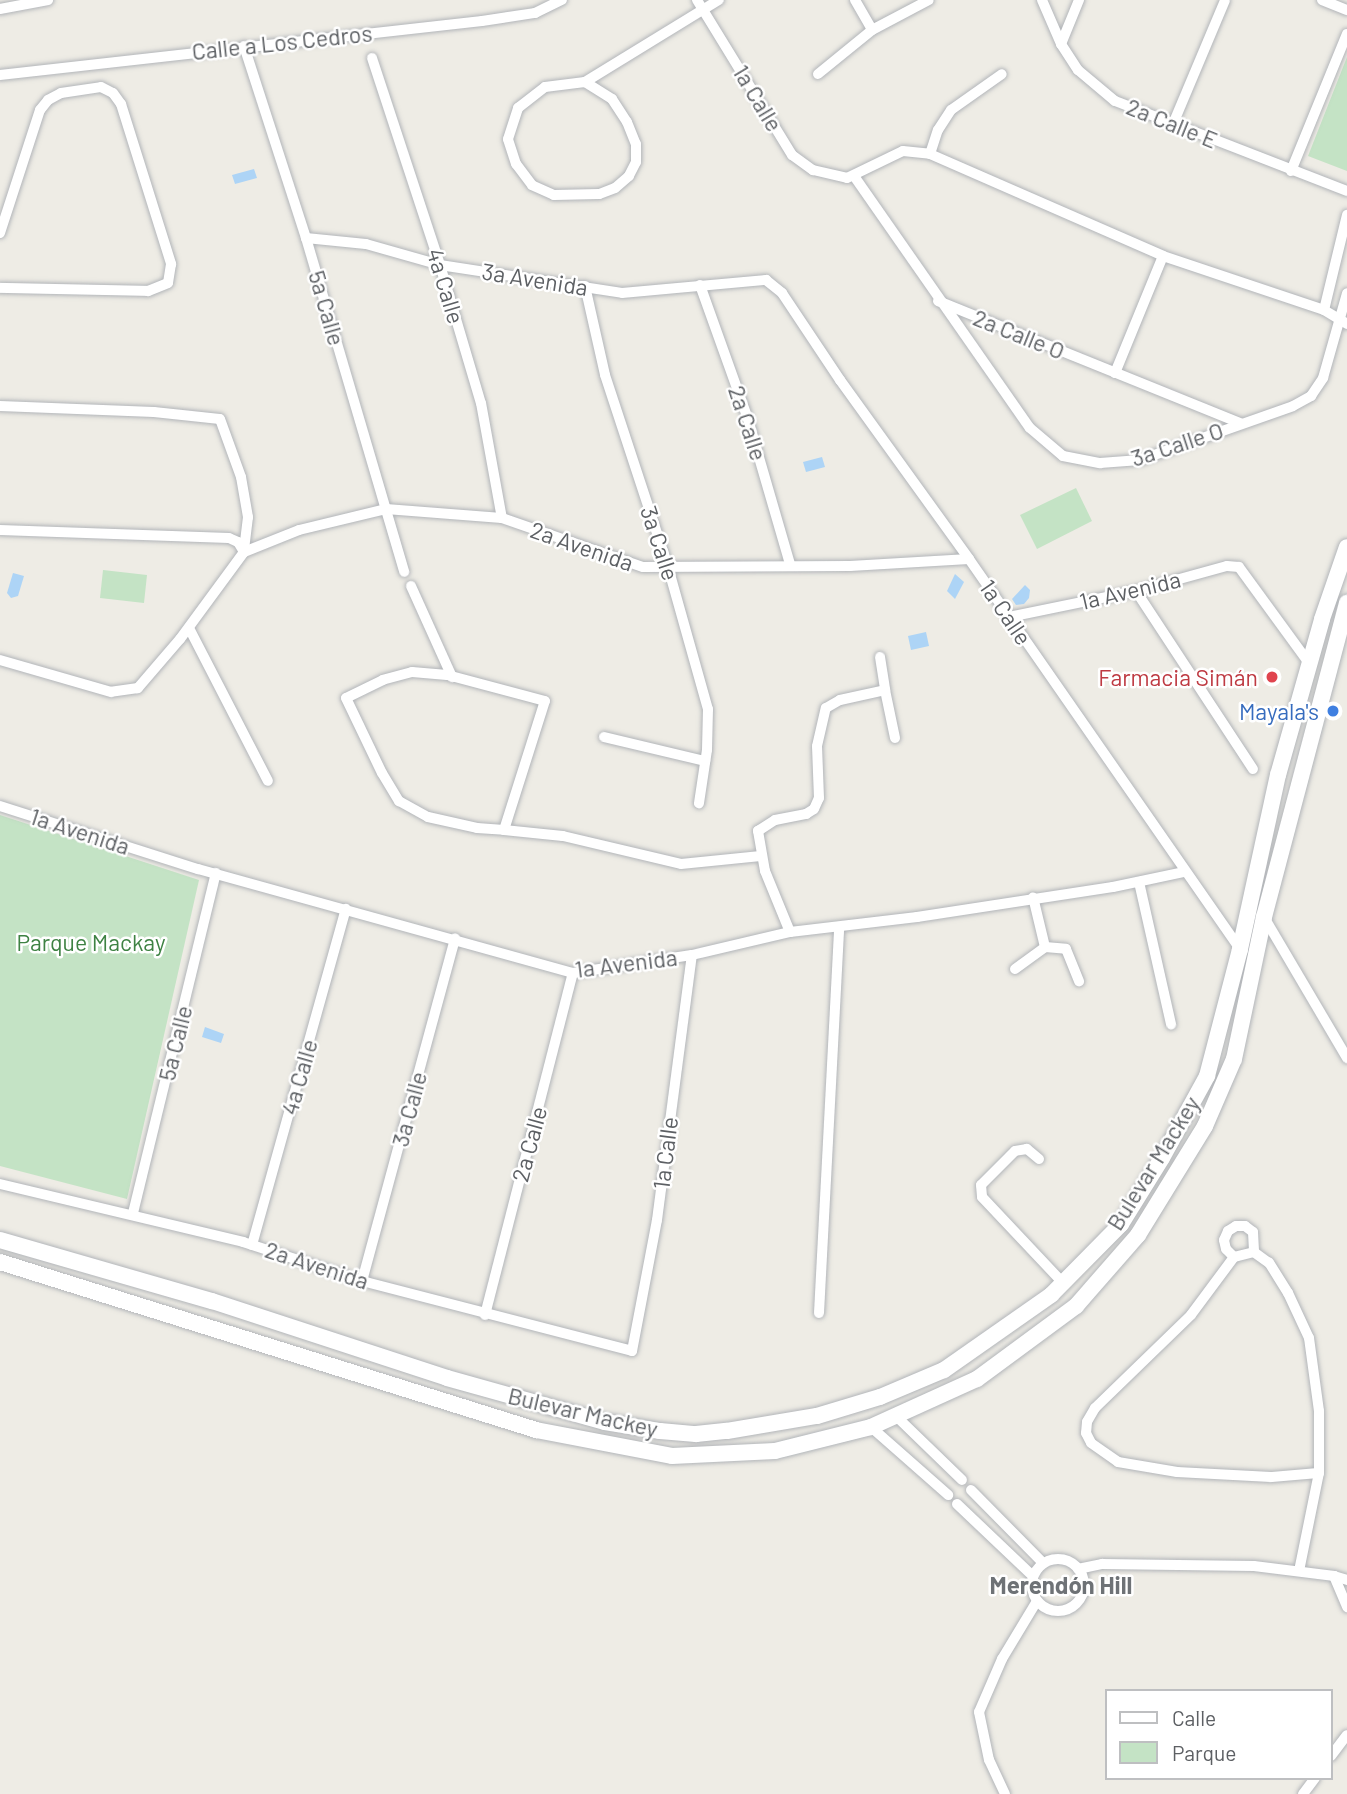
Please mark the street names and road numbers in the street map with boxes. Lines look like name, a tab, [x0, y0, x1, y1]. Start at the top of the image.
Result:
street label: Calle a Los Cedros	[190, 19, 374, 65]
street label: 1a Calle	[727, 60, 789, 136]
street label: 2a Calle E	[1123, 92, 1221, 154]
street label: 4a Calle	[421, 245, 471, 327]
street label: 3a Avenida	[480, 257, 590, 301]
street label: 5a Calle	[303, 267, 351, 349]
street label: 2a Calle O	[969, 303, 1069, 365]
street label: 2a Calle	[723, 382, 773, 464]
street label: 3a Calle O	[1127, 416, 1227, 472]
street label: 3a Calle	[635, 502, 685, 584]
street label: 2a Avenida	[527, 515, 637, 577]
street label: 1a Avenida	[1077, 565, 1183, 615]
street label: 1a Calle	[974, 574, 1038, 650]
street label: 1a Avenida	[27, 802, 133, 860]
street label: 1a Avenida	[573, 943, 679, 983]
street label: 5a Calle	[152, 1003, 198, 1083]
street label: 4a Calle	[275, 1036, 323, 1118]
street label: 3a Calle	[386, 1068, 432, 1150]
street label: Bulevar Mackey	[1101, 1091, 1205, 1235]
street label: 2a Calle	[506, 1103, 552, 1185]
street label: 1a Calle	[647, 1115, 683, 1191]
street label: 2a Avenida	[262, 1235, 372, 1295]
street label: Bulevar Mackey	[505, 1381, 661, 1443]

